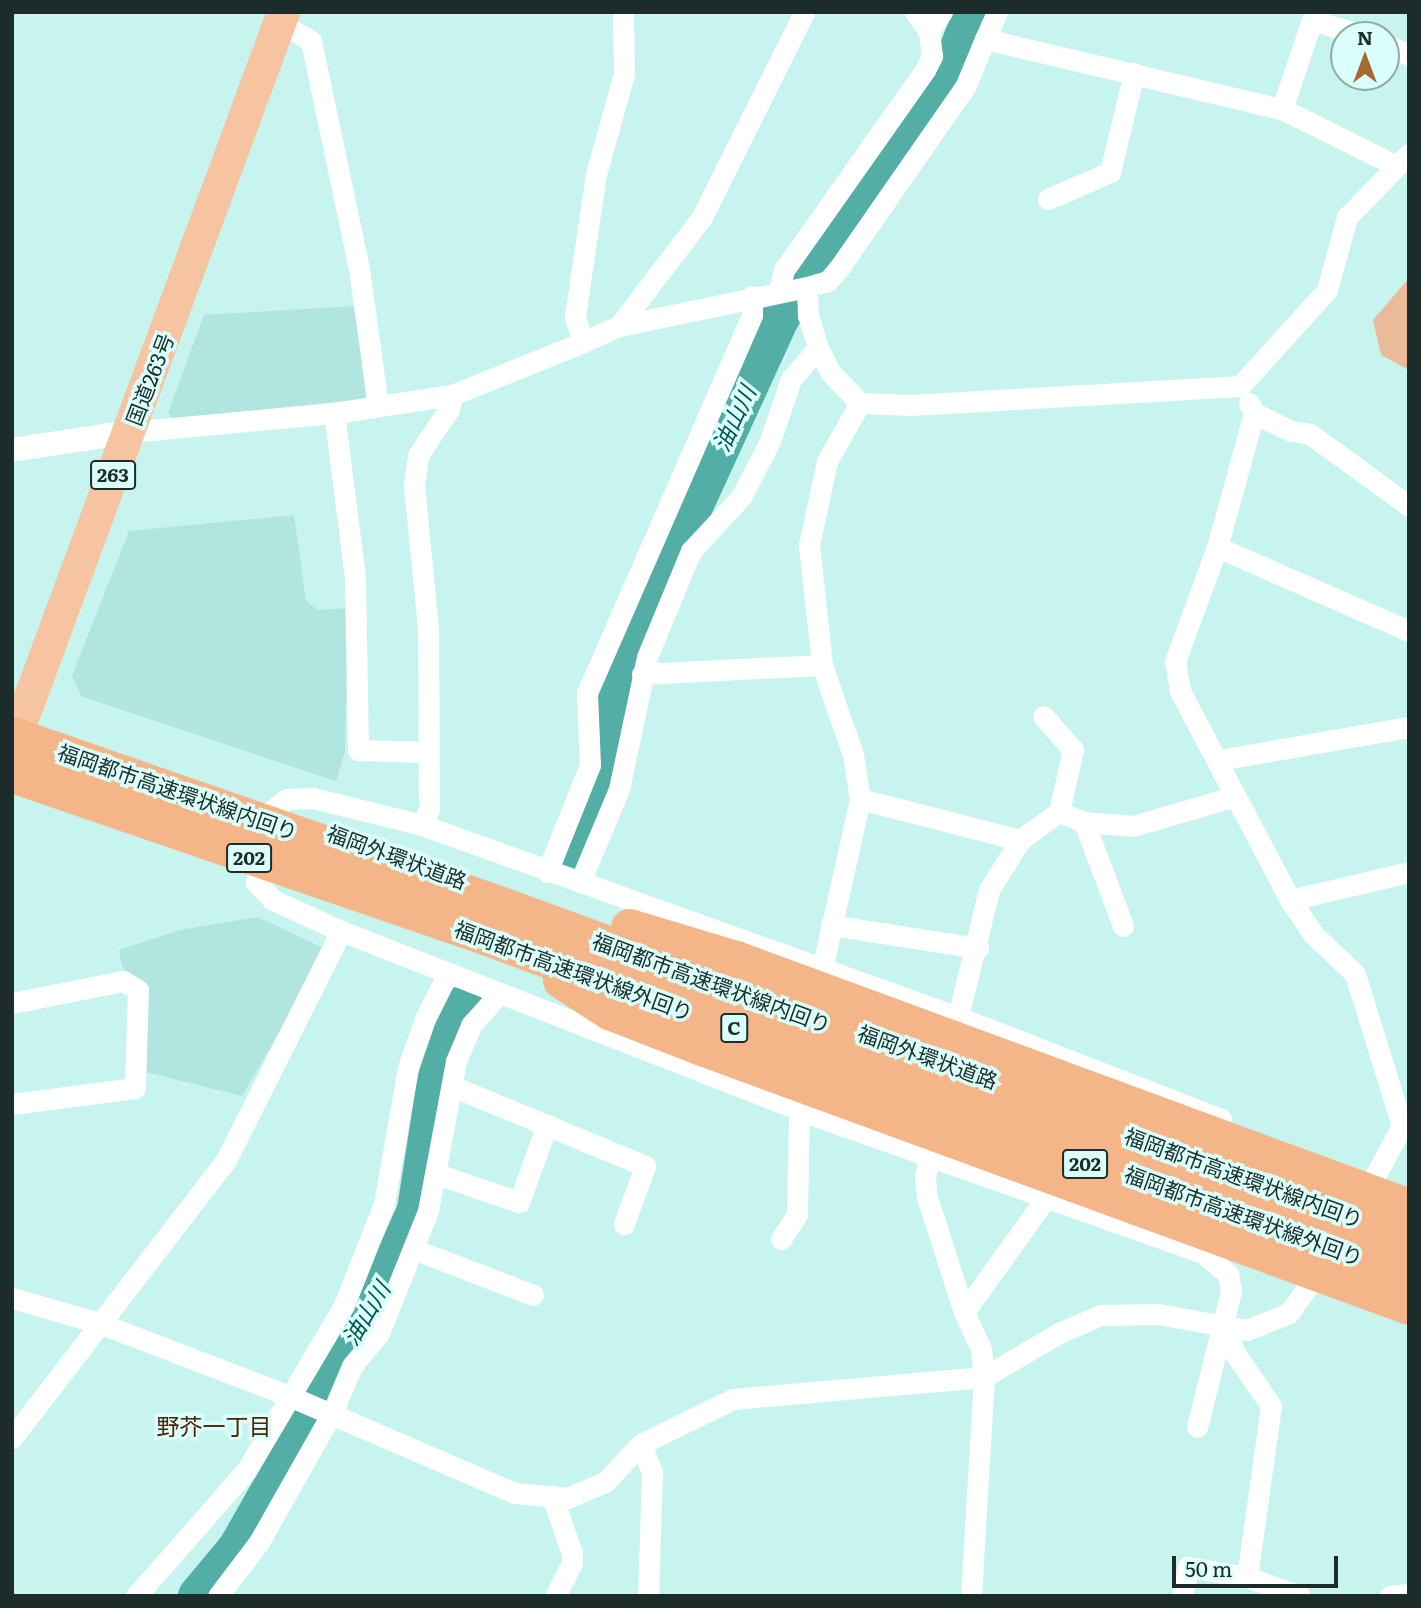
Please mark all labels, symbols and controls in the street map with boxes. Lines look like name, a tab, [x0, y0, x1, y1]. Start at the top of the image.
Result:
north arrow	[1330, 21, 1400, 91]
text: N	[1357, 23, 1373, 51]
street label: 国道263号	[120, 330, 178, 428]
water label: 油山川	[706, 381, 760, 455]
road number: 263	[88, 460, 138, 490]
street label: 福岡都市高速環状線内回り	[55, 738, 301, 844]
street label: 福岡外環状道路	[324, 819, 470, 893]
road number: 202	[224, 842, 274, 874]
street label: 福岡都市高速環状線外回り	[451, 915, 697, 1025]
street label: 福岡都市高速環状線内回り	[589, 927, 835, 1037]
road number: C	[720, 1012, 748, 1044]
street label: 福岡外環状道路	[855, 1019, 1001, 1093]
street label: 福岡都市高速環状線内回り	[1121, 1122, 1367, 1232]
road number: 202	[1060, 1148, 1110, 1180]
street label: 福岡都市高速環状線外回り	[1121, 1160, 1367, 1270]
water label: 油山川	[335, 1276, 395, 1350]
district label: 野芥一丁目	[157, 1411, 271, 1439]
scale bar	[1176, 1542, 1342, 1586]
text: 50 m	[1185, 1552, 1232, 1583]

